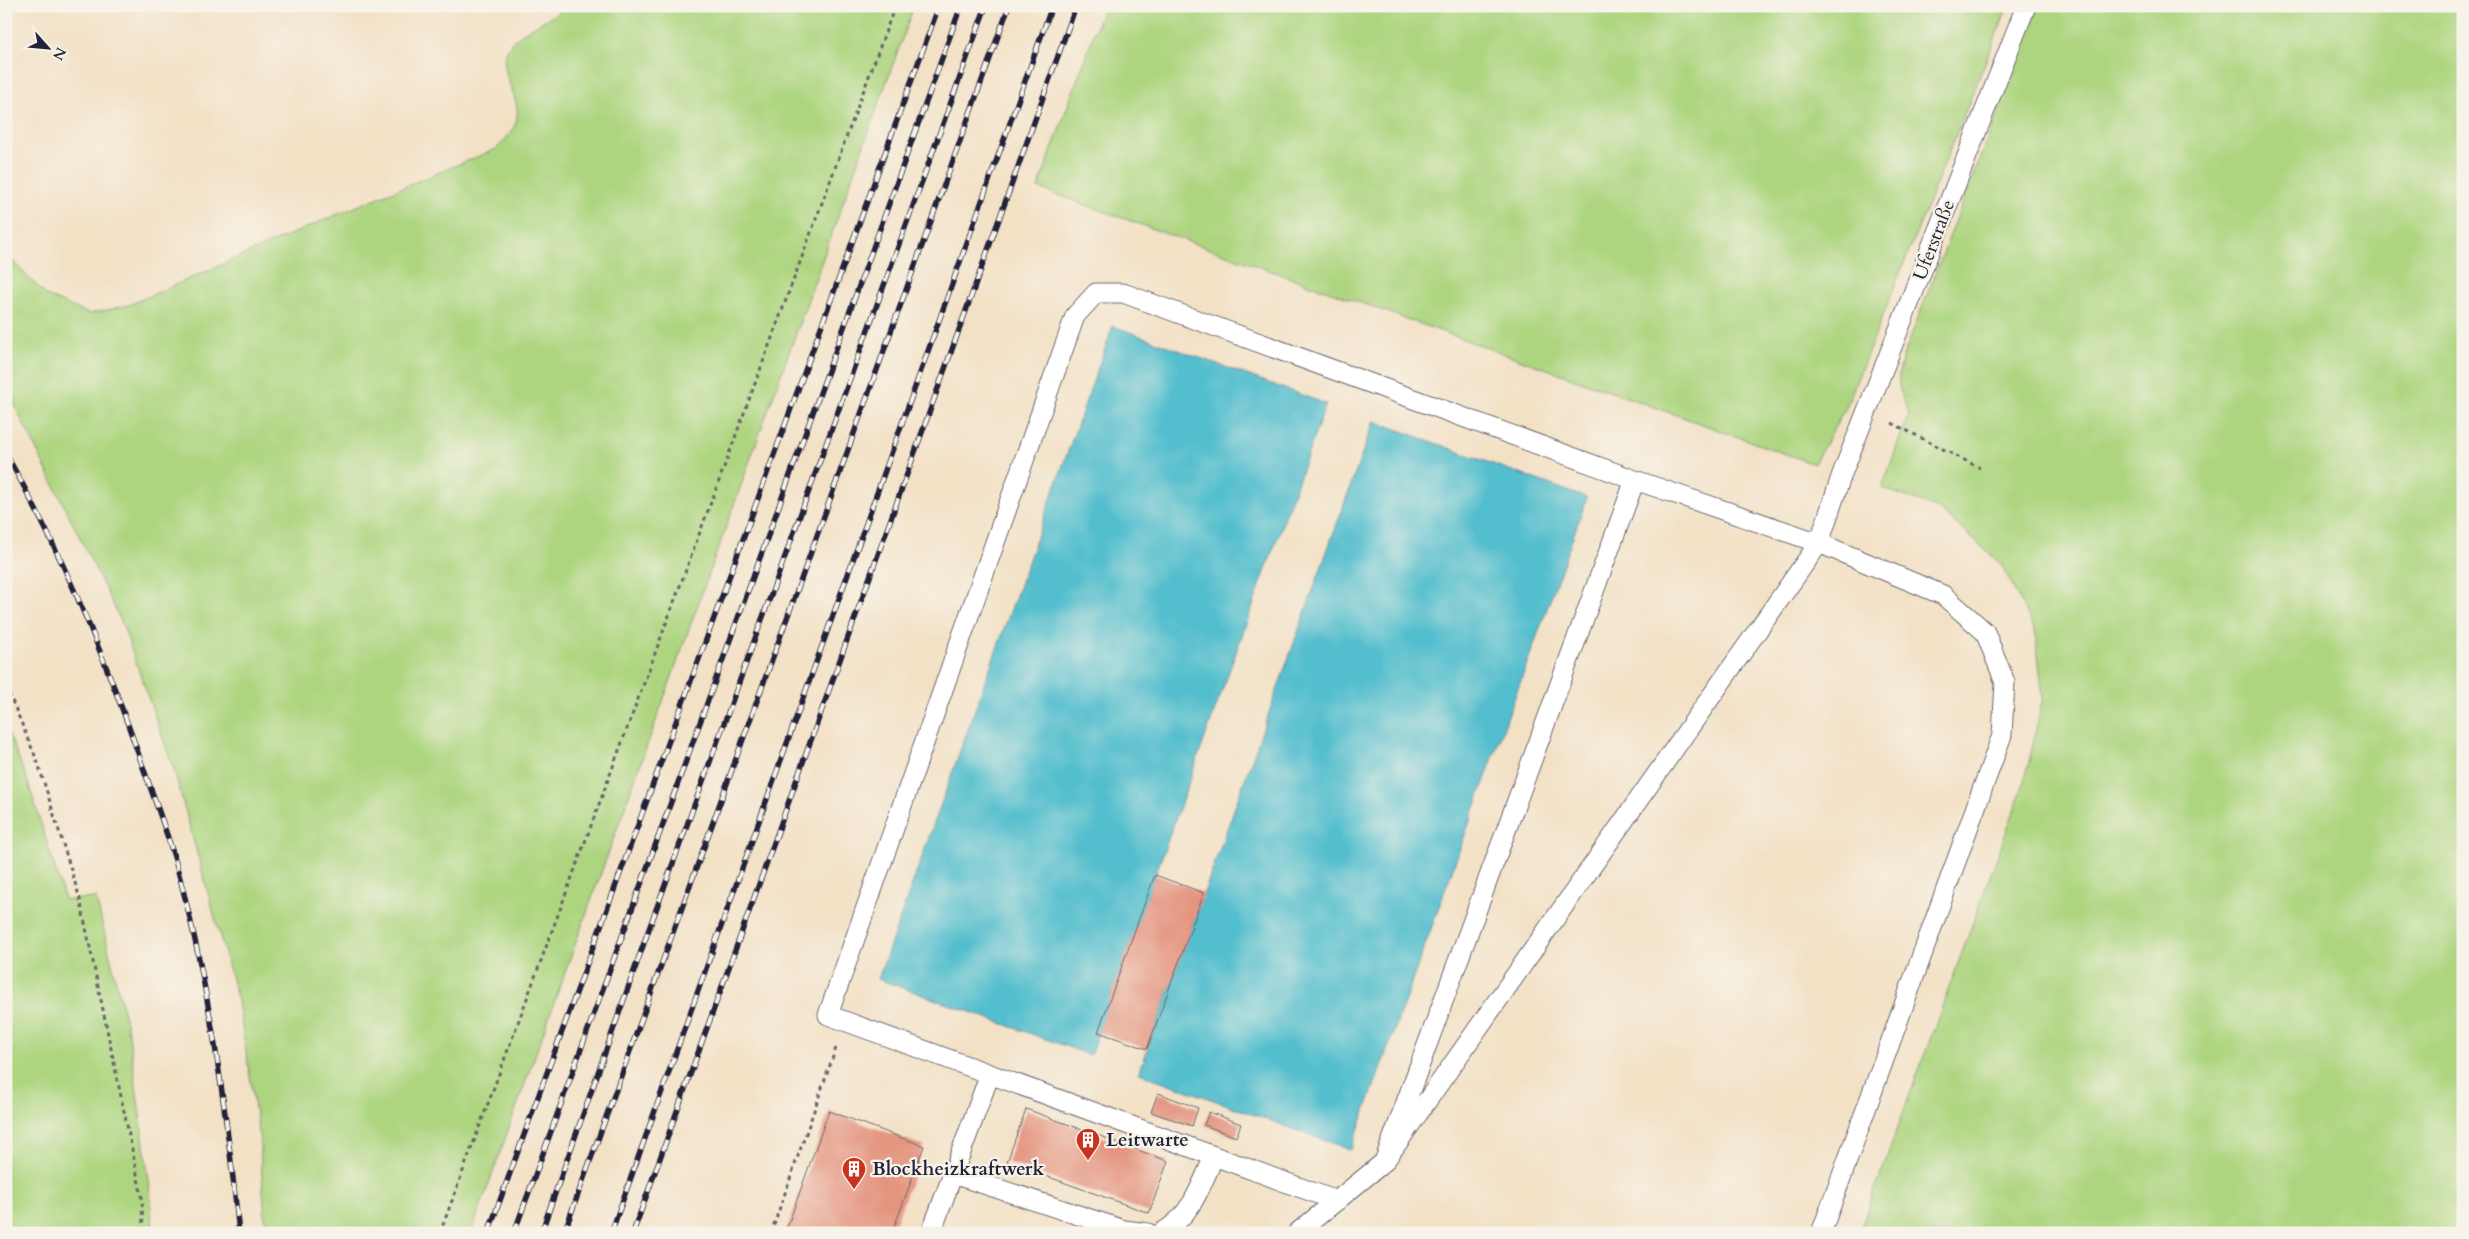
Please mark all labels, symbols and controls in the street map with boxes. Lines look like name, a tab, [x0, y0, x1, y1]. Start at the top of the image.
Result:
north arrow	[22, 22, 72, 72]
text: N	[48, 44, 70, 63]
street label: Uferstraße	[1907, 196, 1961, 284]
building icon: Leitwarte	[1075, 1127, 1101, 1161]
place label: Leitwarte	[1106, 1127, 1189, 1153]
building icon: Blockheizkraftwerk	[841, 1156, 867, 1190]
place label: Blockheizkraftwerk	[872, 1156, 1044, 1182]

